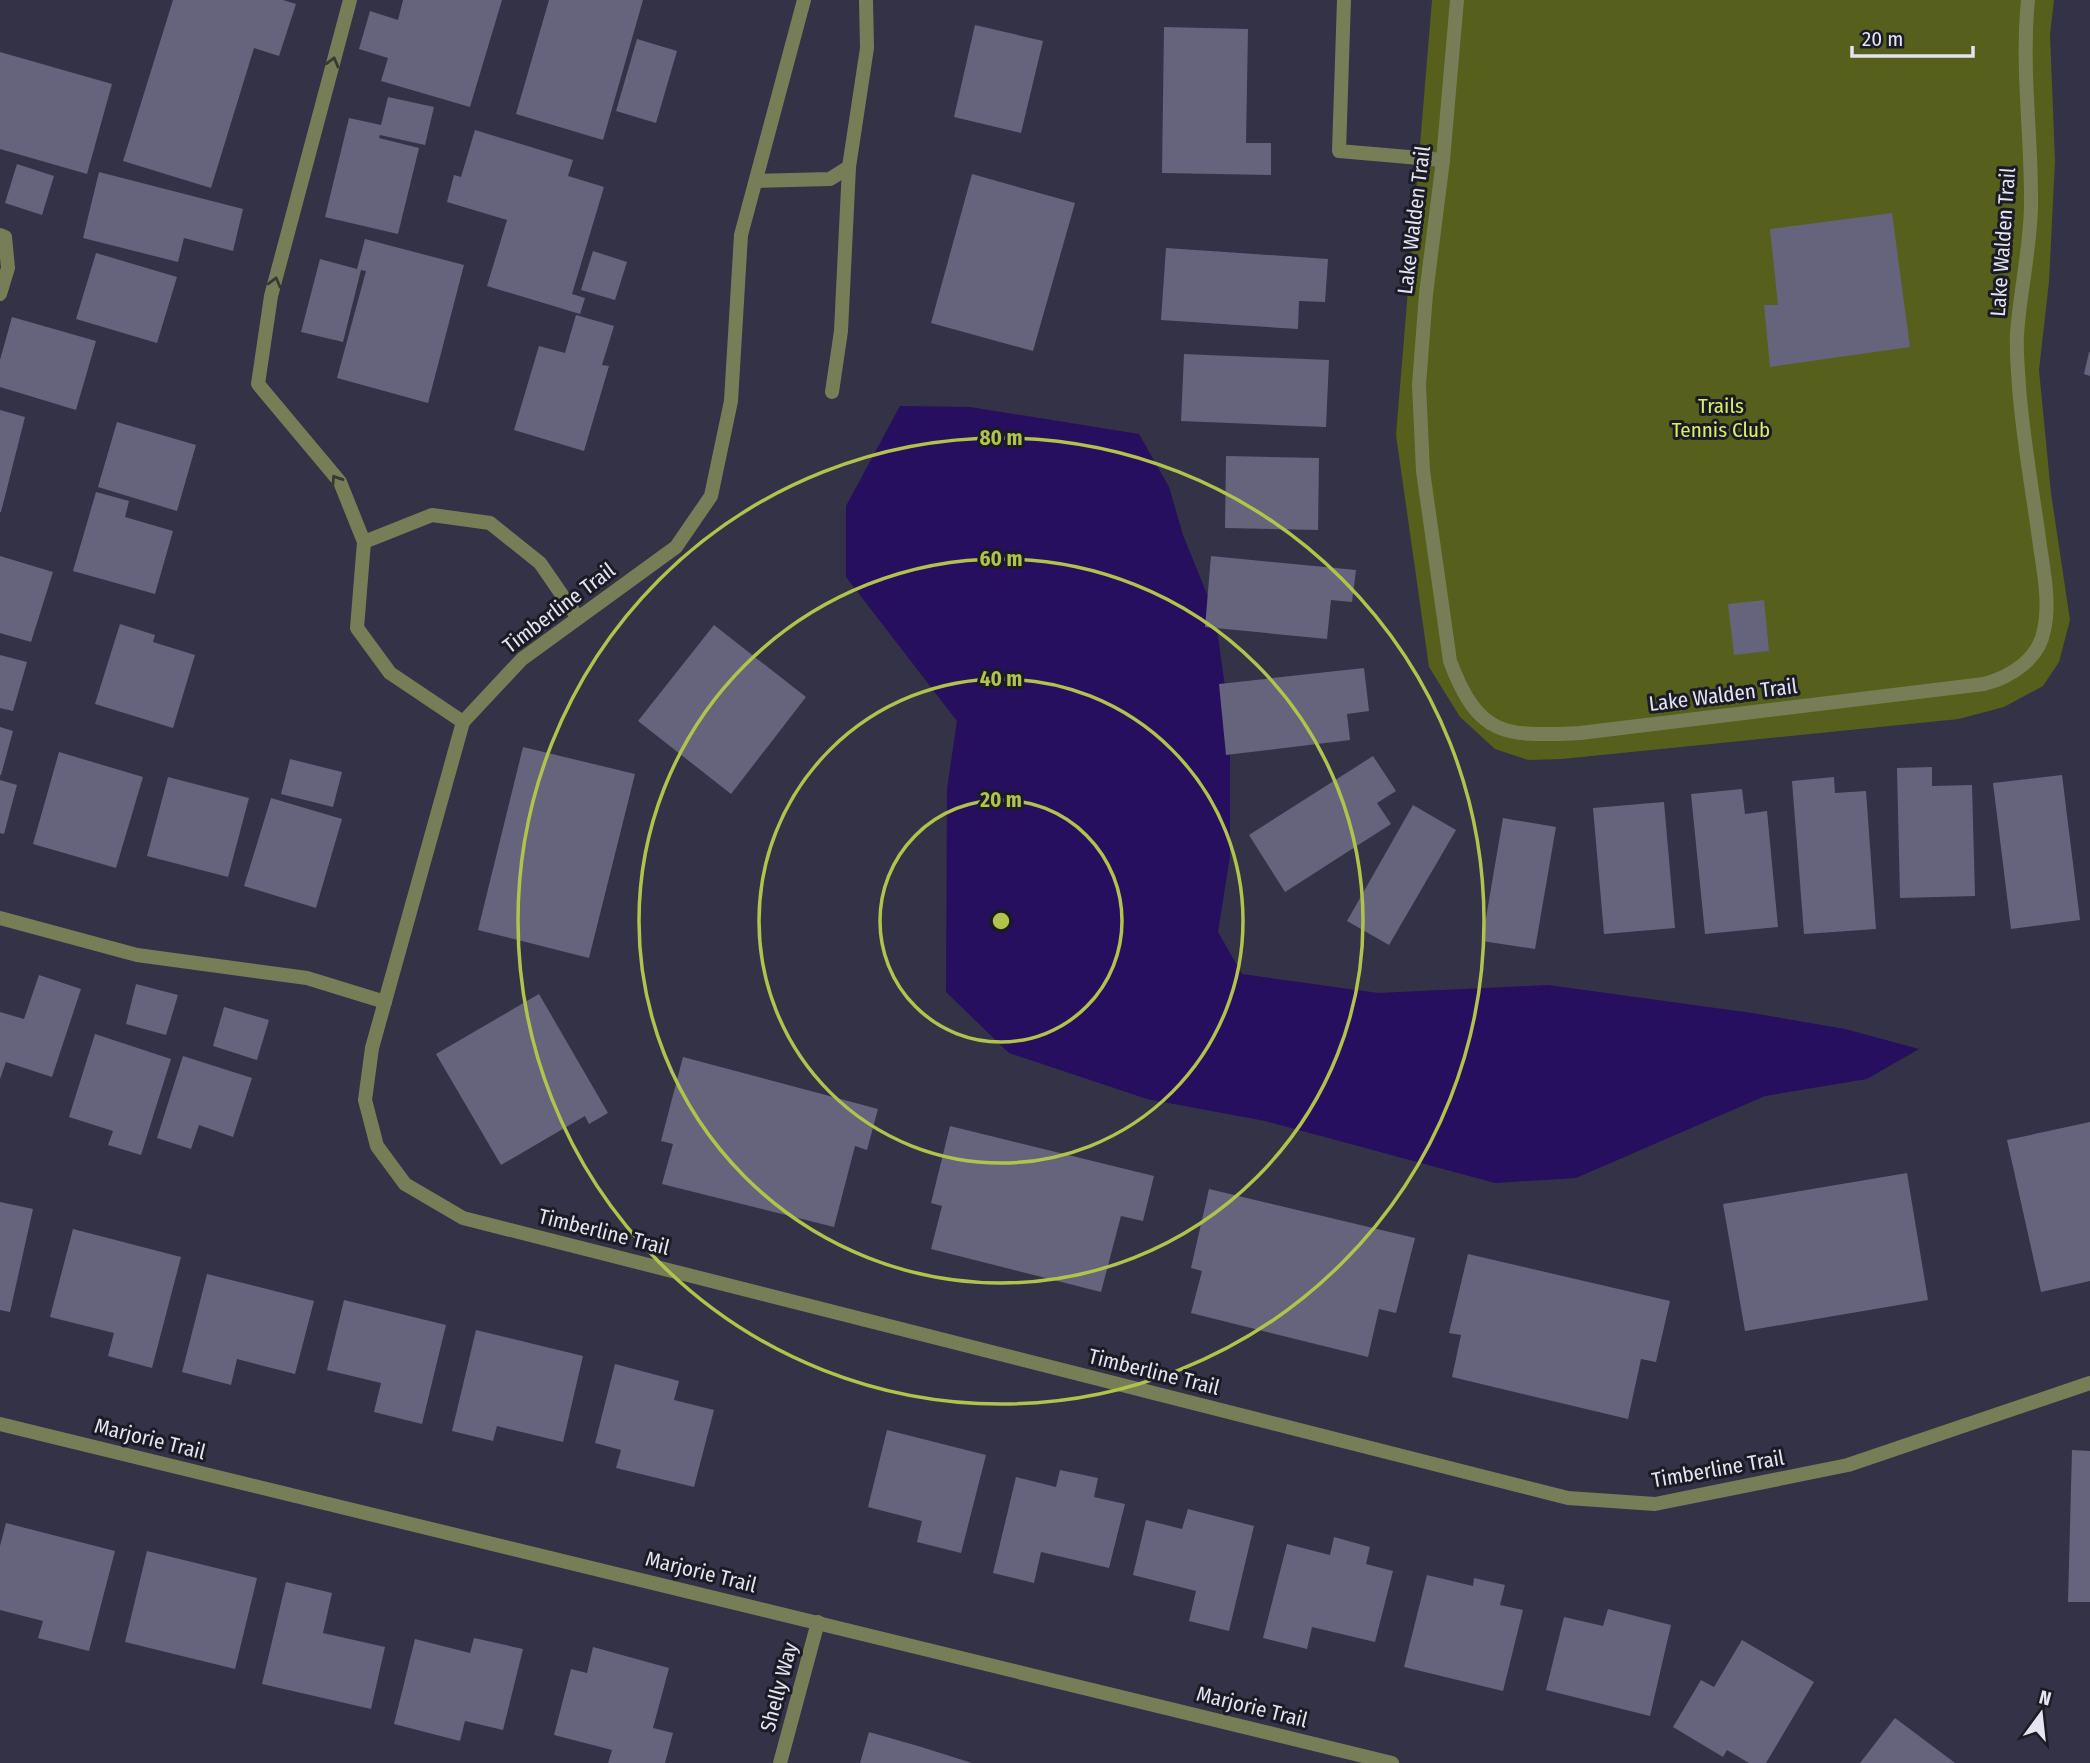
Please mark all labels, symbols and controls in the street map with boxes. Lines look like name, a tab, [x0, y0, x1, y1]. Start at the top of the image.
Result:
scale bar	[1852, 14, 1973, 58]
text: 20 m	[1862, 26, 1903, 52]
one-way arrow	[325, 56, 339, 68]
street label: Lake Walden Trail	[1392, 144, 1436, 296]
street label: Lake Walden Trail	[1985, 166, 2021, 317]
one-way arrow	[266, 276, 281, 288]
park label: Trails Tennis Club	[1672, 393, 1770, 443]
text: 80 m	[980, 425, 1022, 451]
one-way arrow	[332, 475, 345, 488]
text: 60 m	[980, 546, 1022, 572]
street label: Timberline Trail	[498, 557, 621, 659]
text: 40 m	[980, 666, 1022, 692]
street label: Lake Walden Trail	[1647, 673, 1799, 717]
text: 20 m	[979, 787, 1022, 813]
centre of rings	[989, 909, 1013, 933]
street label: Timberline Trail	[536, 1203, 673, 1261]
street label: Timberline Trail	[1086, 1343, 1223, 1401]
street label: Marjorie Trail	[92, 1413, 209, 1465]
street label: Timberline Trail	[1650, 1444, 1787, 1493]
street label: Marjorie Trail	[643, 1546, 760, 1598]
street label: Shelly Way	[755, 1639, 804, 1735]
north arrow	[2006, 1679, 2076, 1749]
street label: Marjorie Trail	[1194, 1681, 1311, 1733]
text: N	[2037, 1685, 2054, 1711]

